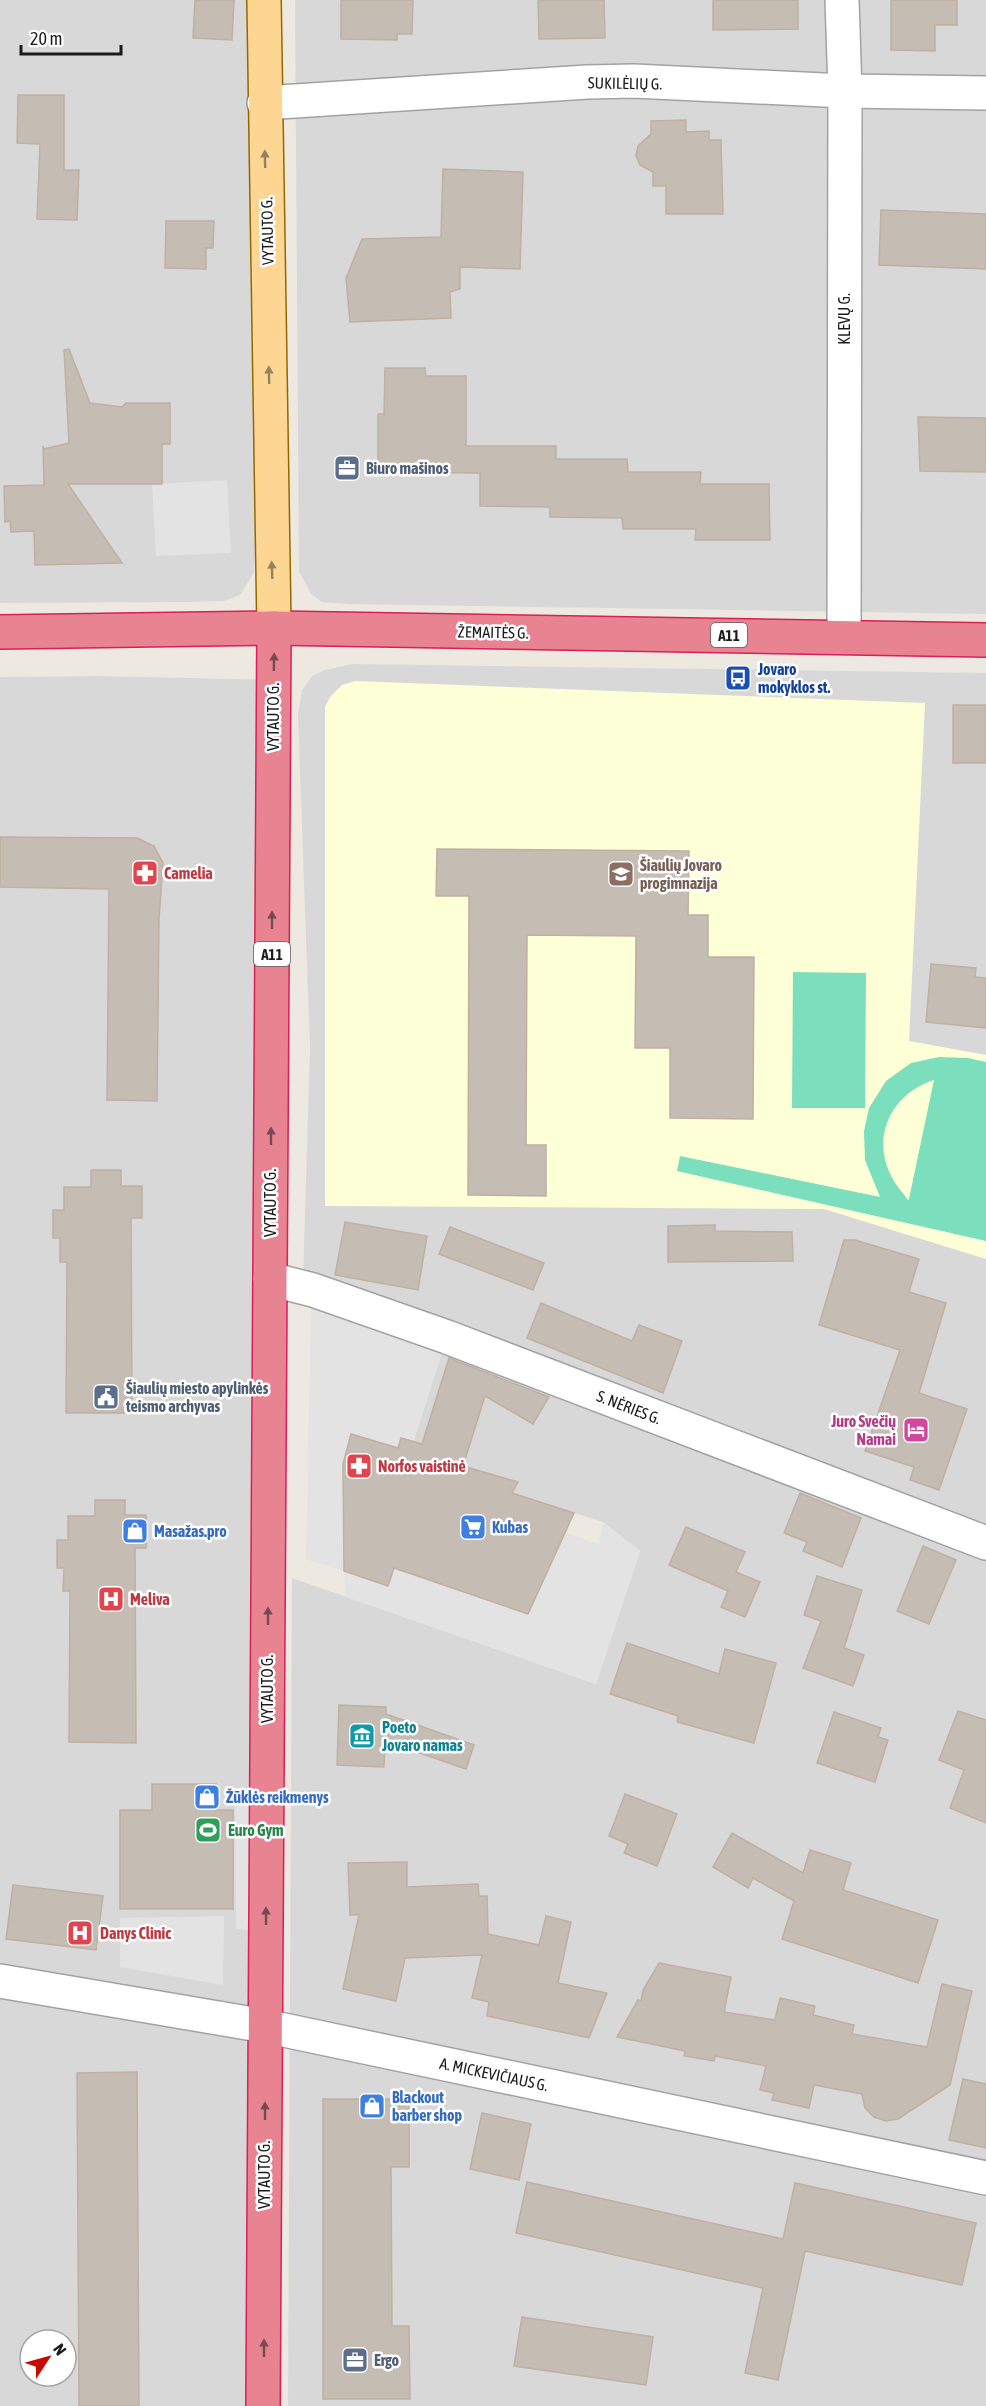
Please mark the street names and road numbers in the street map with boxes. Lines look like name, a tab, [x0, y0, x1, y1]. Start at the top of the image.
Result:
street label: SUKILĖLIŲ G.	[588, 73, 662, 94]
street label: VYTAUTO G.	[257, 197, 277, 265]
street label: KLEVŲ G.	[835, 293, 854, 345]
street label: ŽEMAITĖS G.	[457, 622, 529, 642]
road number: A11	[711, 623, 747, 647]
street label: VYTAUTO G.	[264, 683, 282, 751]
road number: A11	[254, 942, 290, 966]
street label: VYTAUTO G.	[261, 1169, 279, 1237]
street label: S. NĖRIES G.	[594, 1387, 664, 1427]
street label: VYTAUTO G.	[258, 1655, 276, 1723]
street label: A. MICKEVIČIAUS G.	[438, 2054, 550, 2094]
street label: VYTAUTO G.	[255, 2141, 273, 2209]

